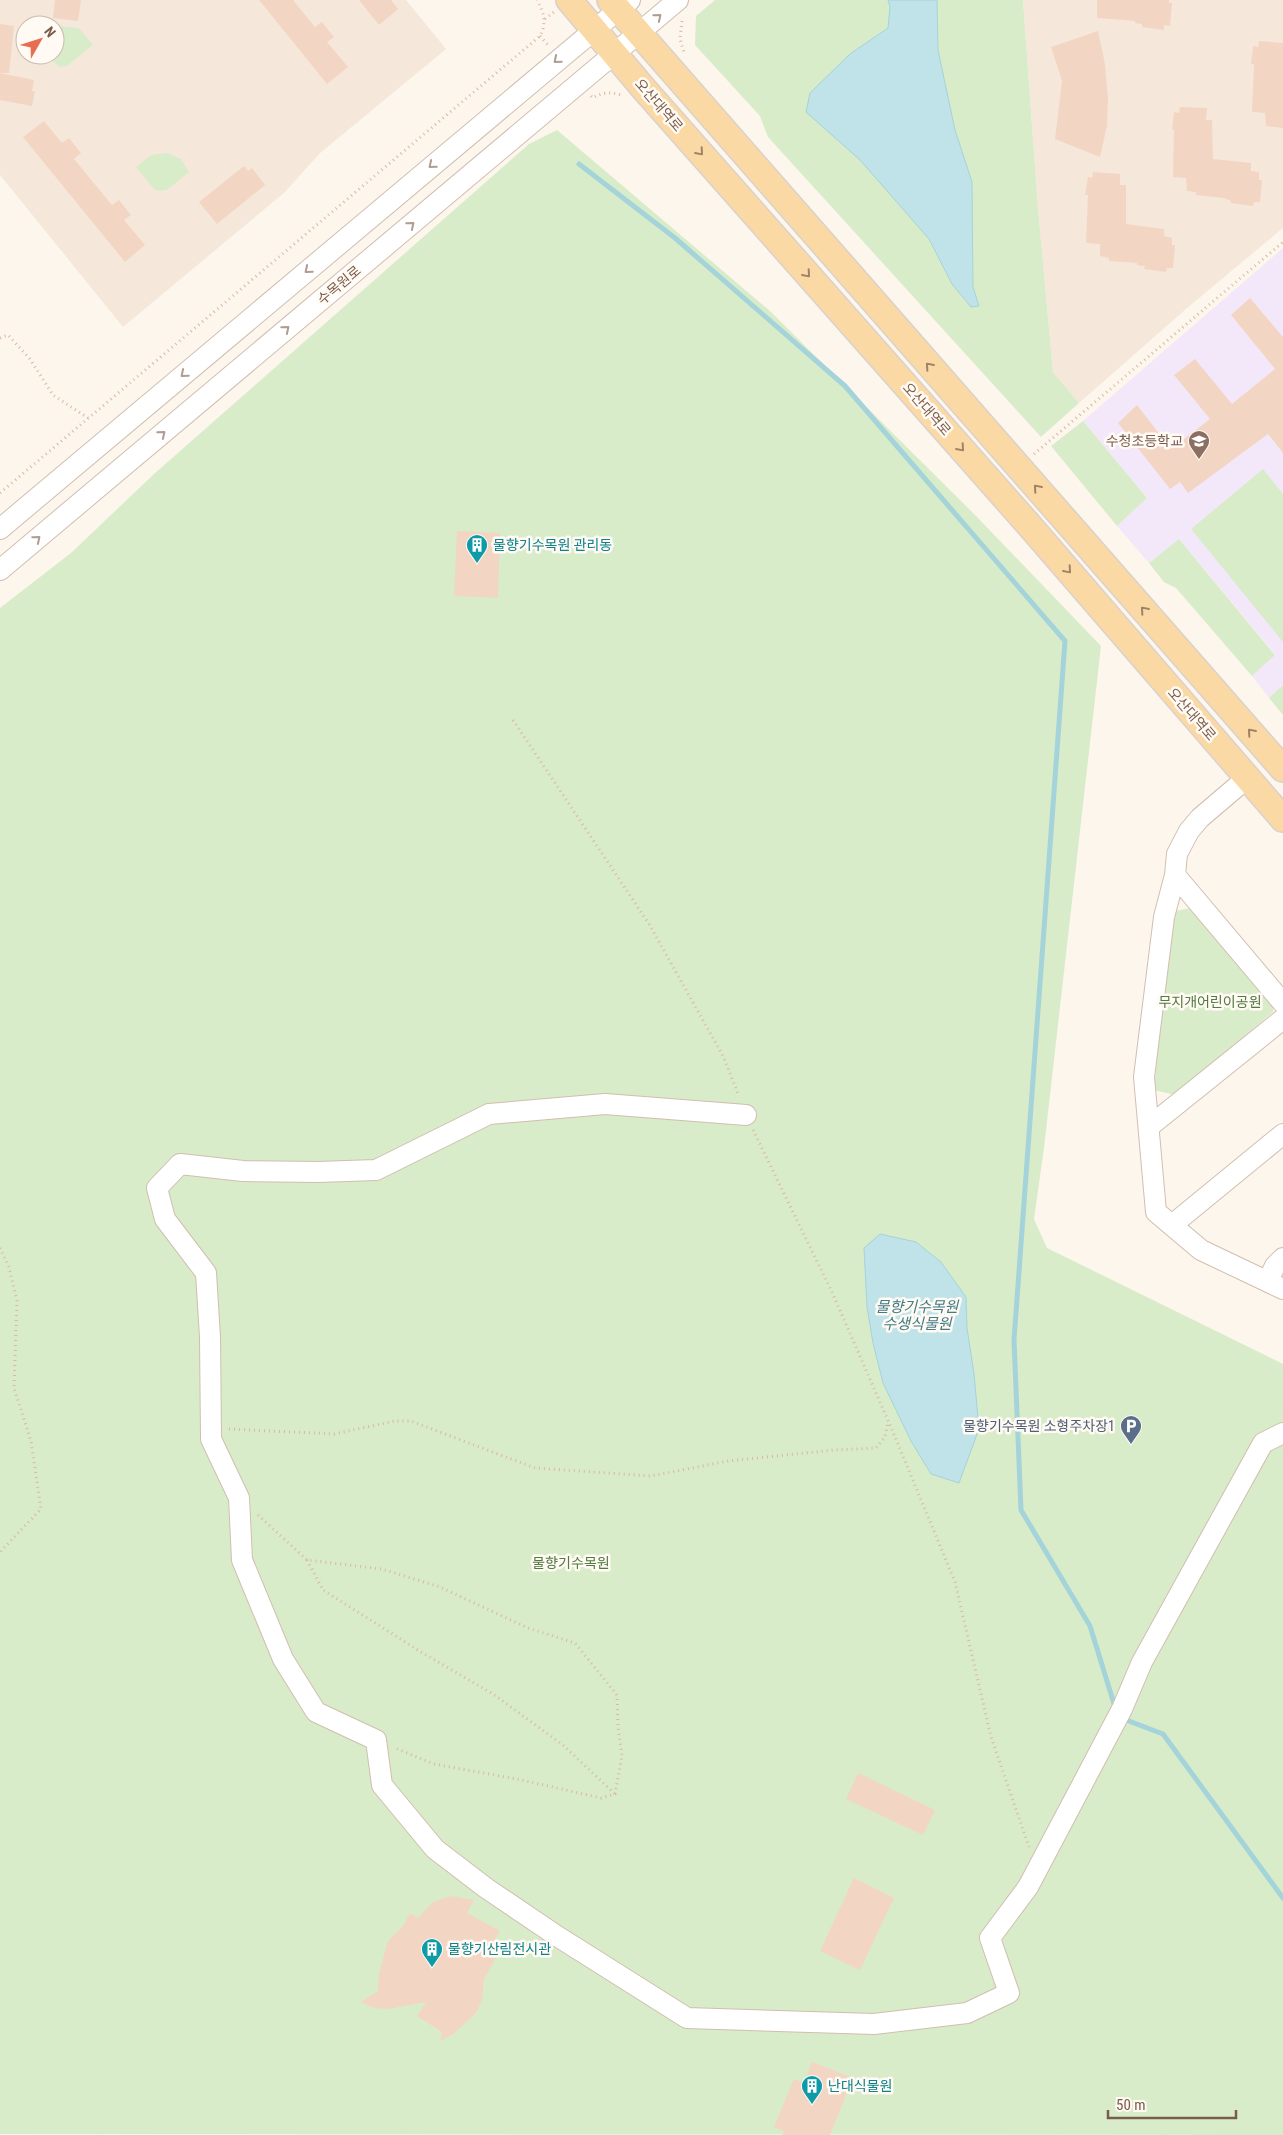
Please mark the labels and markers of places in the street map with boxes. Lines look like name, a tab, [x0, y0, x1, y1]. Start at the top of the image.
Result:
school or university icon: 수청초등학교	[1187, 429, 1211, 460]
place label: 수청초등학교	[1106, 433, 1183, 449]
building icon: 물향기수목원 관리동	[465, 533, 489, 564]
place label: 물향기수목원 관리동	[493, 537, 612, 553]
parking icon: 물향기수목원 소형주차장1	[1119, 1414, 1143, 1445]
place label: 물향기수목원 소형주차장1	[963, 1418, 1115, 1434]
building icon: 물향기산림전시관	[420, 1937, 444, 1968]
place label: 물향기산림전시관	[448, 1941, 551, 1957]
building icon: 난대식물원	[800, 2074, 824, 2105]
place label: 난대식물원	[828, 2078, 892, 2094]

